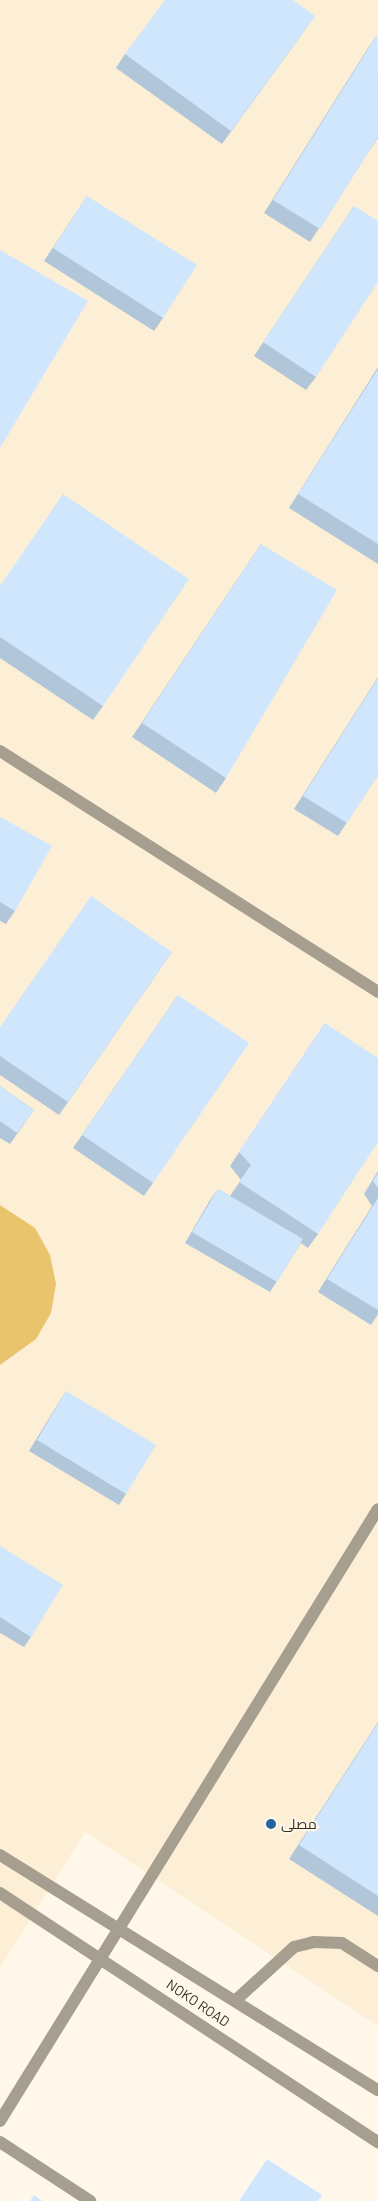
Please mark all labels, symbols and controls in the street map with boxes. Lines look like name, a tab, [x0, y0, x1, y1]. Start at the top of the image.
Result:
place label: مصلى	[281, 1816, 317, 1832]
marker: مصلى	[265, 1818, 277, 1830]
street label: NOKO ROAD	[163, 1976, 233, 2030]

